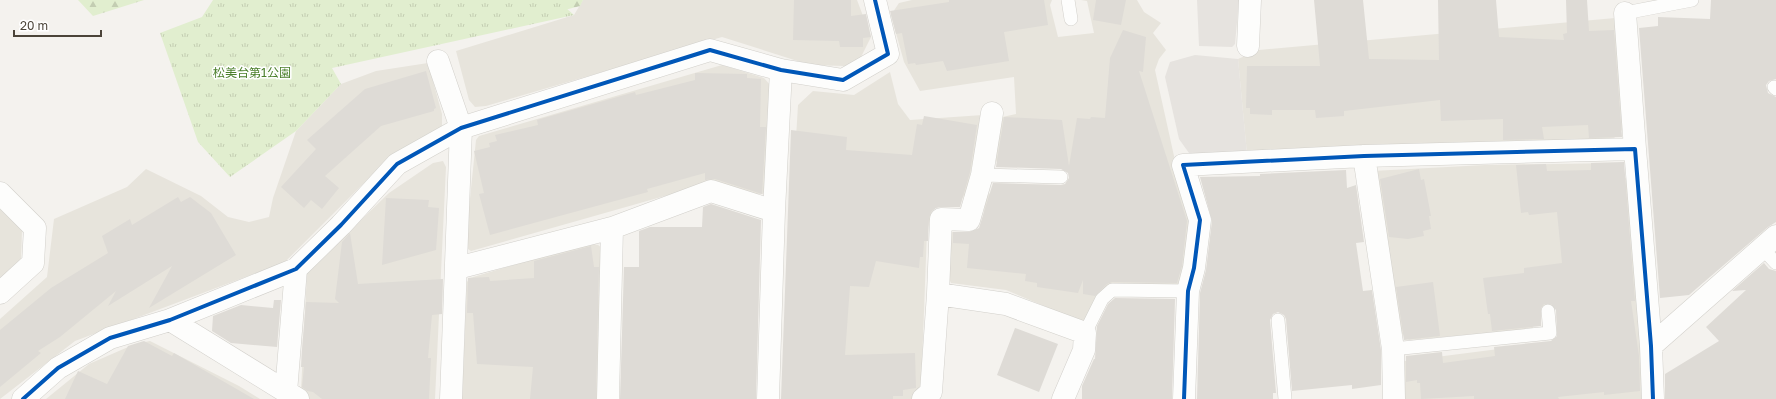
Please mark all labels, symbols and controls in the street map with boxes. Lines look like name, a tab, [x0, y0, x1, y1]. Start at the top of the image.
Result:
scale bar	[14, 12, 101, 38]
text: 20 m	[20, 18, 48, 33]
park label: 松美台第1公園	[213, 65, 291, 80]

